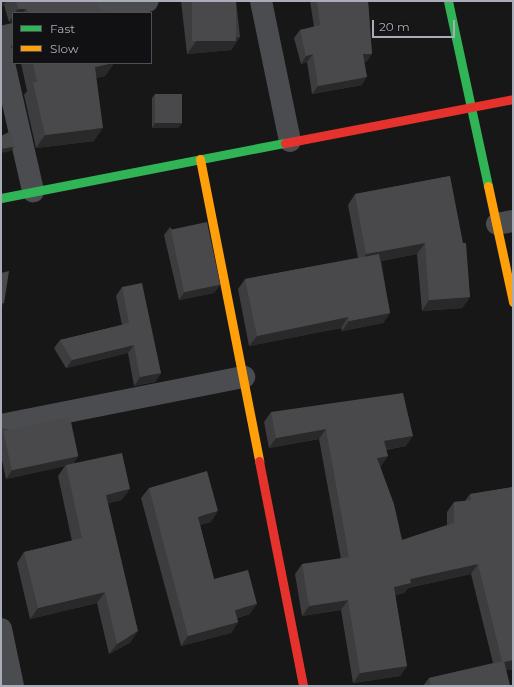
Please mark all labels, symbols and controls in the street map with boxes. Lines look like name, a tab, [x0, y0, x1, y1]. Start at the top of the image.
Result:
legend	[12, 12, 152, 64]
scale bar	[374, 12, 457, 38]
text: 20 m	[379, 19, 410, 34]
text: Fast	[50, 21, 75, 36]
text: Slow	[50, 41, 79, 56]

